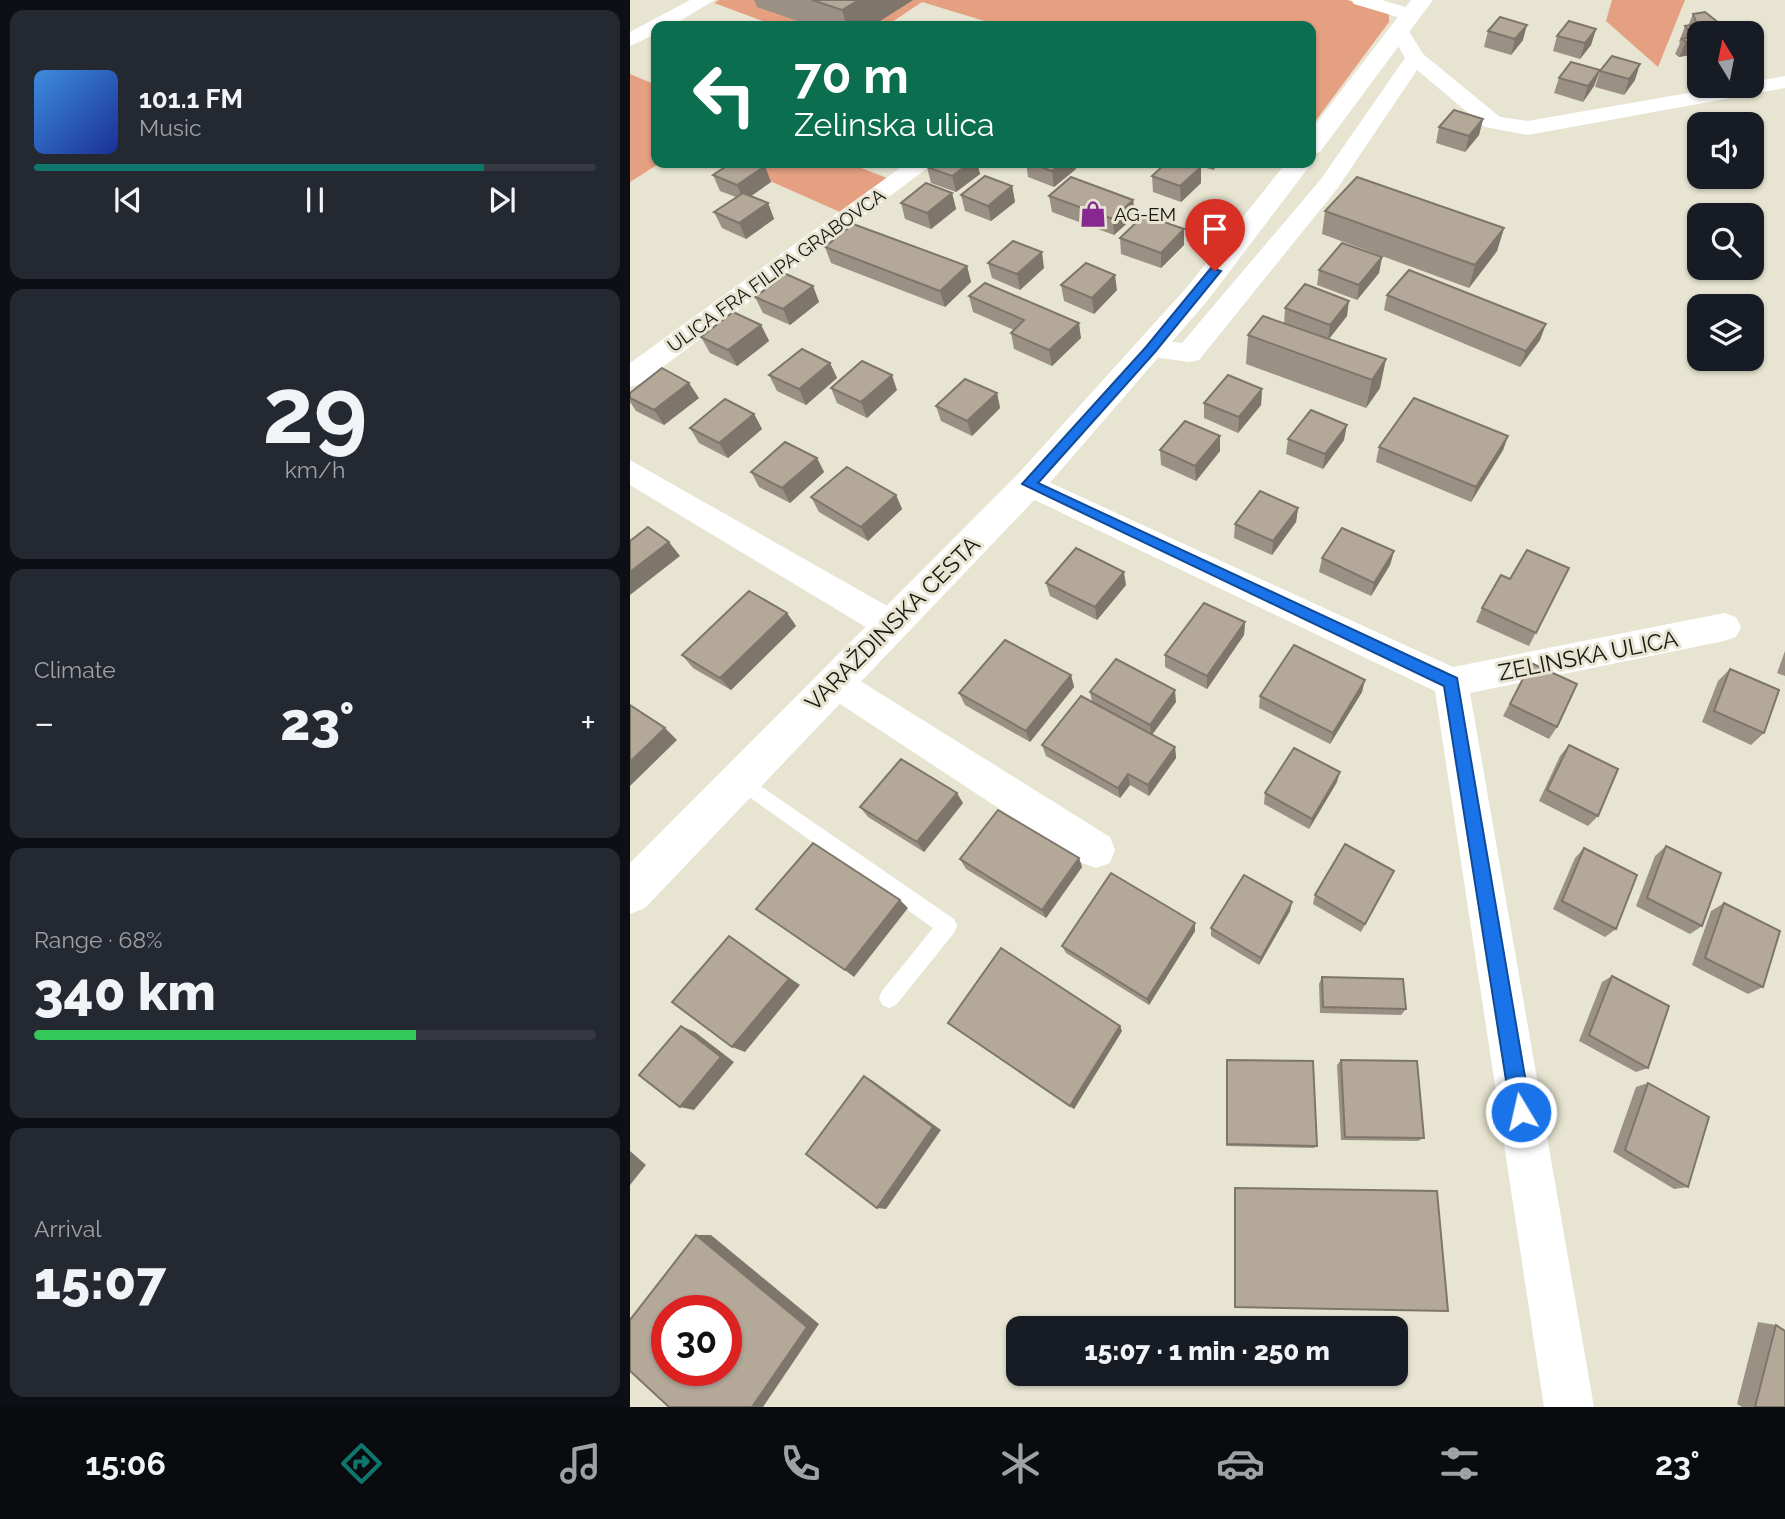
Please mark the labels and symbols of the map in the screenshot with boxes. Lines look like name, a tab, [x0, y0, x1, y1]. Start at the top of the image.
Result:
north arrow	[1687, 21, 1764, 98]
street label: ULICA FRA FILIPA GRABOVCA	[663, 184, 889, 356]
shop icon: AG-EM	[1078, 199, 1108, 229]
pin	[1185, 199, 1245, 271]
place label: AG-EM	[1114, 203, 1176, 225]
street label: VARAŽDINSKA CESTA	[799, 530, 985, 716]
street label: ZELINSKA ULICA	[1496, 624, 1681, 686]
position arrow	[1484, 1075, 1558, 1149]
speed limit sign: 30	[651, 1295, 742, 1386]

